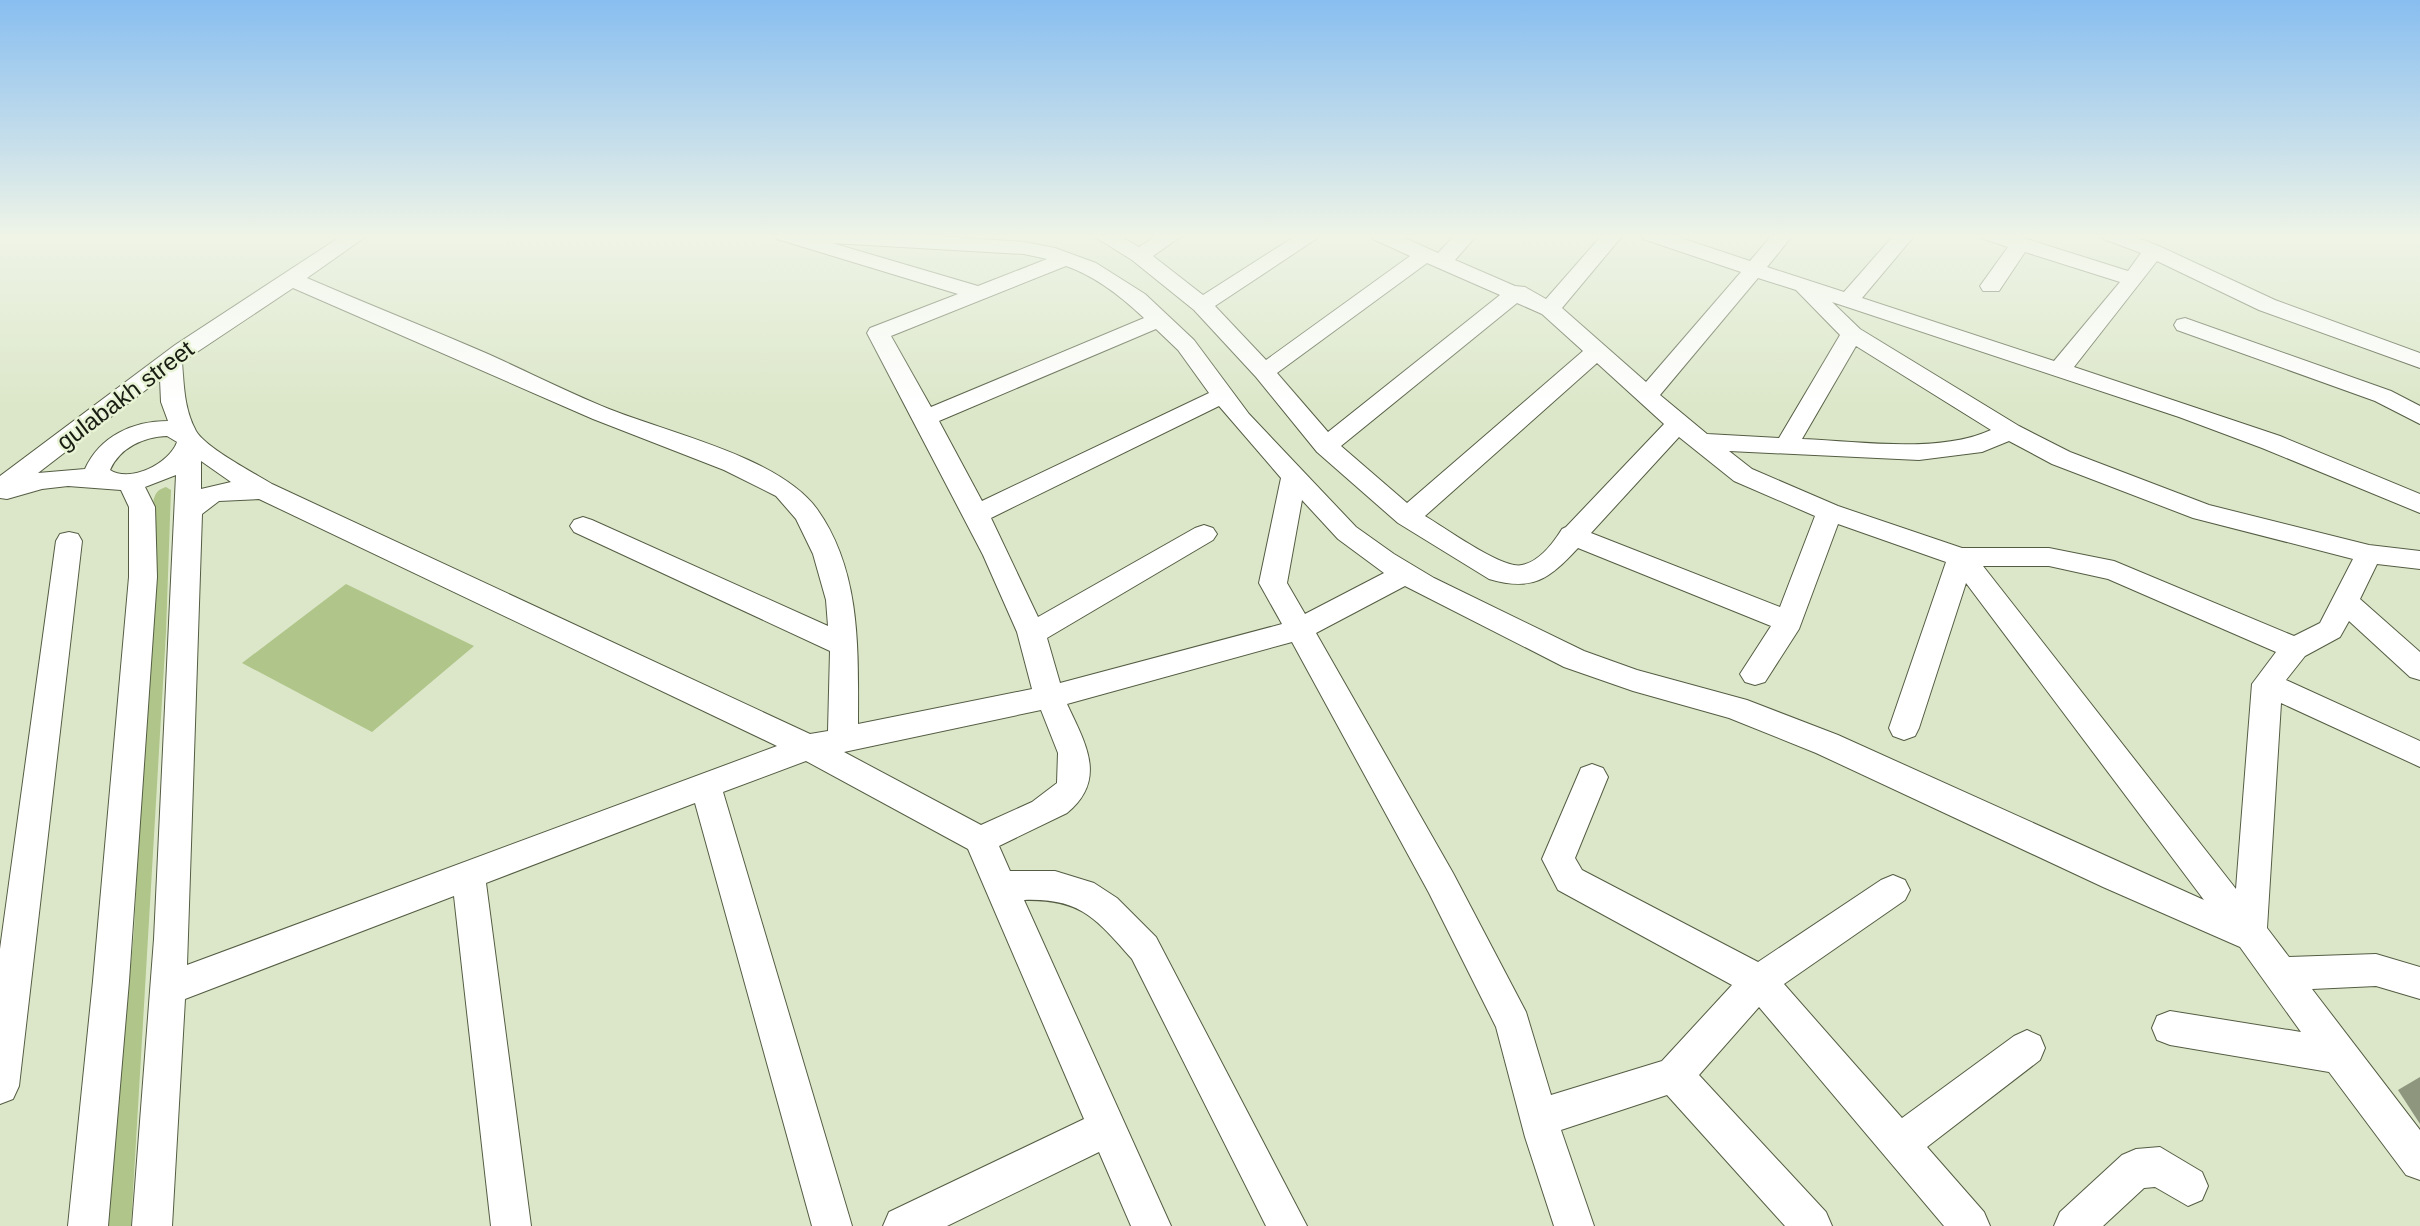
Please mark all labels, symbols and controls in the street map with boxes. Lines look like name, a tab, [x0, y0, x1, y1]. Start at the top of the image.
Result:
street label: gulabakh street	[51, 335, 199, 455]

